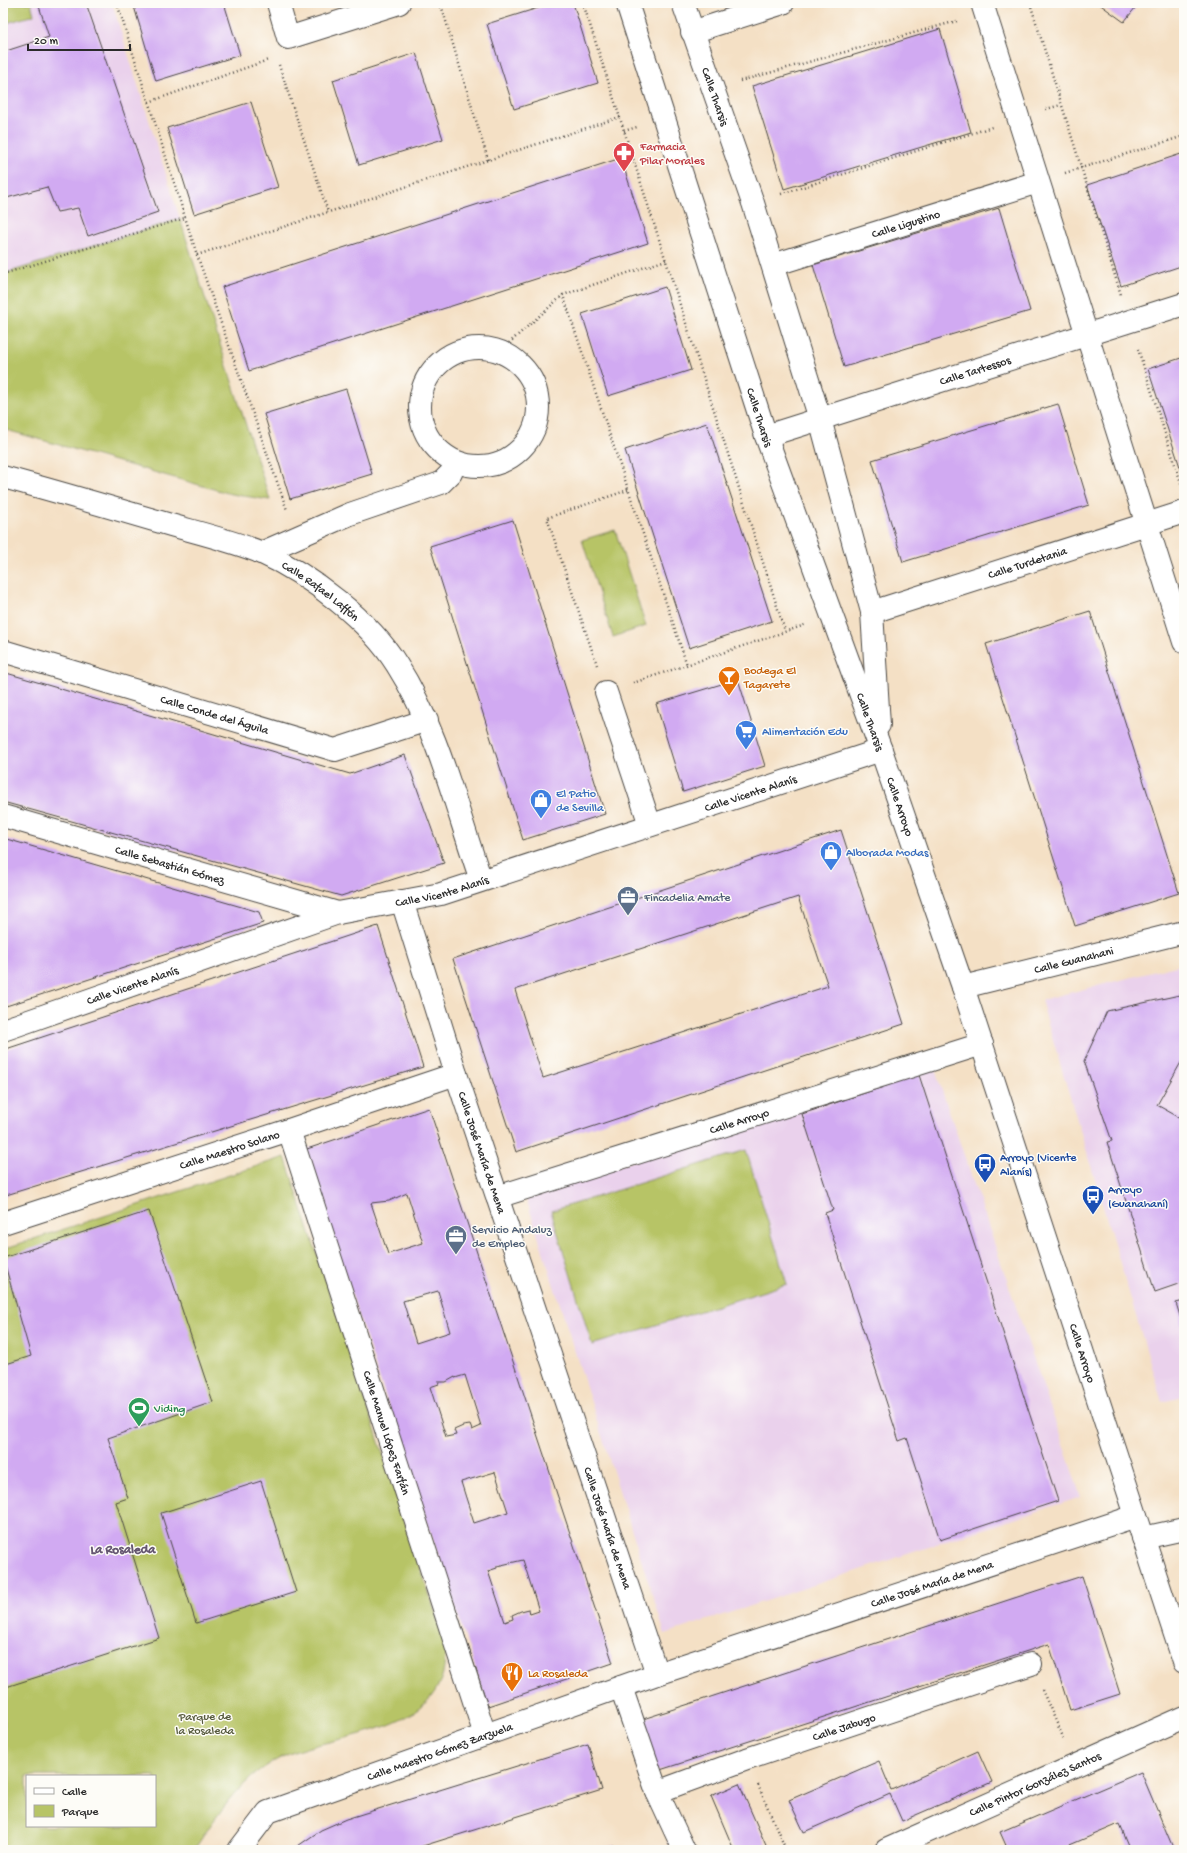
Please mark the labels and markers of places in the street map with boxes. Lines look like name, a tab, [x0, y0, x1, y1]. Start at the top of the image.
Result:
pharmacy icon: Farmacia Pilar Morales	[611, 140, 637, 173]
place label: Farmacia Pilar Morales	[639, 141, 705, 169]
bar icon: Bodega El Tagarete	[716, 664, 742, 697]
place label: Bodega El Tagarete	[743, 665, 796, 693]
supermarket icon: Alimentación Edu	[733, 718, 759, 751]
place label: Alimentación Edu	[762, 726, 848, 740]
shop icon: El Patio de Sevilla	[528, 787, 554, 820]
place label: El Patio de Sevilla	[556, 788, 604, 816]
shop icon: Alborada Modas	[818, 839, 844, 872]
place label: Alborada Modas	[846, 847, 929, 861]
office icon: Fincadelia Amate	[615, 884, 641, 917]
place label: Fincadelia Amate	[643, 892, 731, 906]
bus stop icon: Arroyo (Vicente Alanís)	[972, 1151, 998, 1184]
place label: Arroyo (Vicente Alanís)	[1000, 1152, 1077, 1180]
bus stop icon: Arroyo (Guanahaní)	[1080, 1183, 1106, 1216]
place label: Arroyo (Guanahaní)	[1108, 1184, 1168, 1212]
office icon: Servicio Andaluz de Empleo	[443, 1223, 469, 1256]
place label: Servicio Andaluz de Empleo	[472, 1224, 552, 1252]
sports icon: Viding	[126, 1395, 152, 1428]
place label: Viding	[153, 1403, 186, 1417]
restaurant icon: La Rosaleda	[499, 1660, 525, 1693]
place label: La Rosaleda	[528, 1668, 588, 1682]

